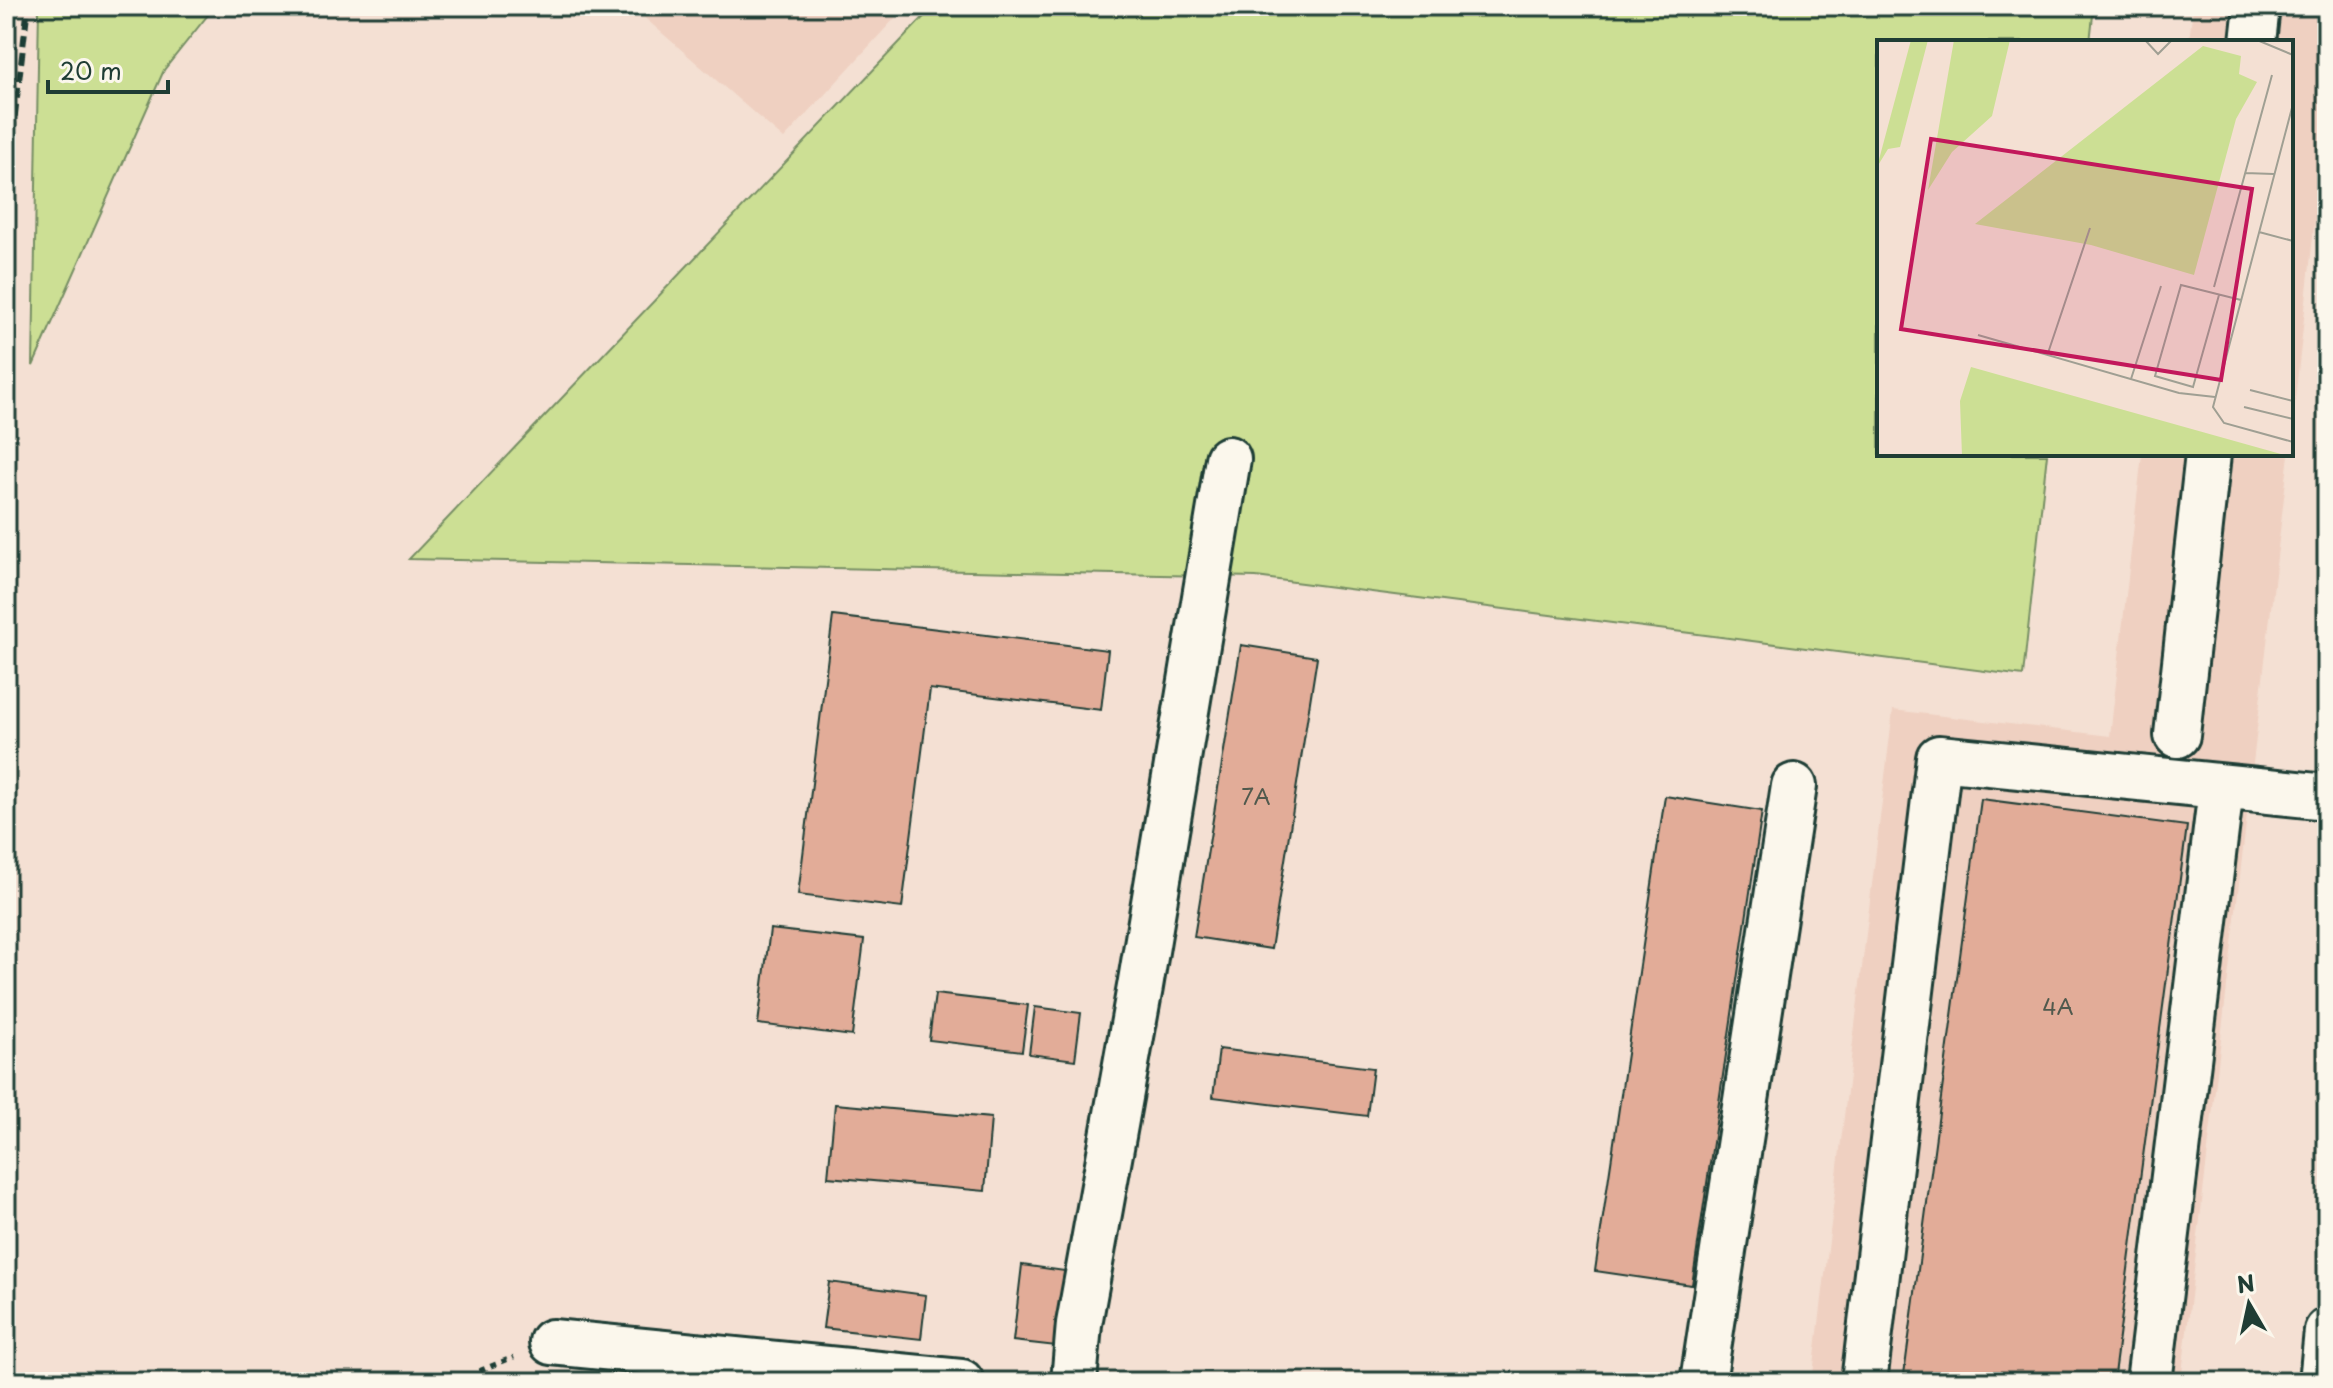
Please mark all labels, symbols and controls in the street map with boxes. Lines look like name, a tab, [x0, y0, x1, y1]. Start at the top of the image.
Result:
inset map	[1877, 40, 2293, 456]
scale bar	[48, 44, 168, 94]
text: 20 m	[60, 52, 122, 88]
house number: 7А	[1241, 779, 1271, 812]
house number: 4А	[2042, 989, 2074, 1022]
north arrow	[2209, 1264, 2289, 1344]
text: N	[2234, 1265, 2257, 1300]

